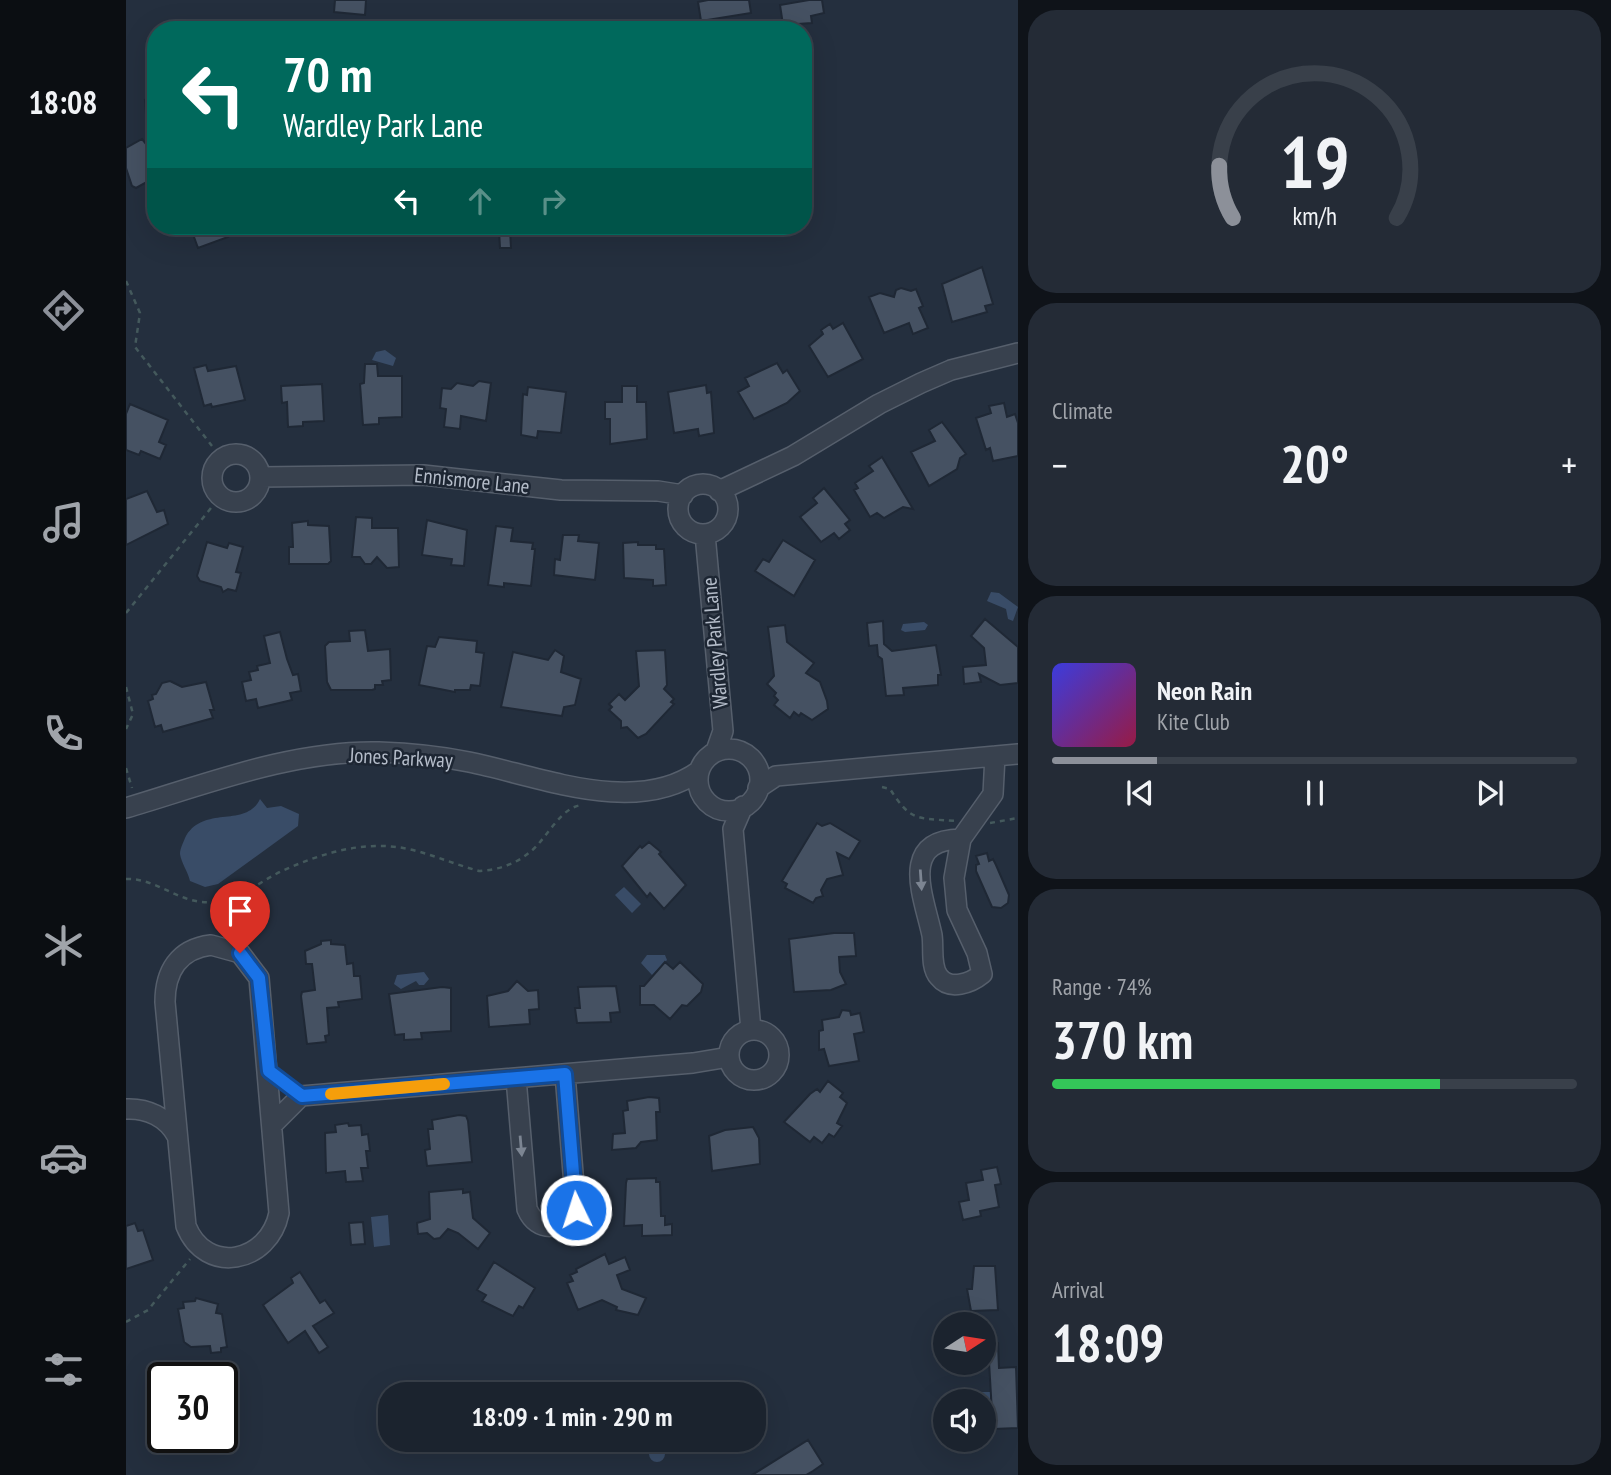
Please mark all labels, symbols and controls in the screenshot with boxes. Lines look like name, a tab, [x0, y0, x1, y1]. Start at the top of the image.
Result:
text: 70 m	[283, 42, 372, 106]
icon: left	[168, 49, 259, 140]
text: 18:08	[28, 81, 98, 123]
text: Wardley Park Lane	[283, 104, 483, 146]
text: 19	[1280, 114, 1349, 208]
icon: left	[388, 182, 426, 220]
icon: ahead	[461, 182, 499, 220]
icon: right	[534, 182, 572, 220]
text: km/h	[1292, 199, 1337, 231]
icon: directions	[39, 286, 88, 335]
text: Climate	[1052, 396, 1113, 425]
text: 20°	[1280, 430, 1349, 497]
text: −	[1052, 440, 1068, 489]
text: +	[1561, 440, 1577, 489]
street label: Ennismore Lane	[413, 461, 531, 500]
icon: music	[39, 498, 88, 547]
street label: Wardley Park Lane	[695, 576, 734, 710]
text: Neon Rain	[1157, 674, 1252, 707]
text: Kite Club	[1157, 707, 1230, 736]
icon: phone	[39, 709, 88, 758]
street label: Jones Parkway	[348, 741, 453, 774]
icon: previous	[1121, 774, 1159, 812]
icon: pause	[1296, 774, 1334, 812]
icon: next	[1471, 774, 1509, 812]
one-way arrow	[916, 869, 927, 891]
pin	[210, 881, 270, 953]
icon: arrive	[221, 892, 259, 930]
icon: climate	[39, 921, 88, 970]
text: Range · 74%	[1052, 972, 1152, 1001]
text: 370 km	[1052, 1006, 1193, 1073]
icon: car	[39, 1133, 88, 1182]
one-way arrow	[516, 1135, 527, 1157]
position arrow	[539, 1173, 613, 1247]
text: Arrival	[1052, 1275, 1104, 1304]
text: 18:09	[1052, 1309, 1164, 1376]
north arrow	[933, 1312, 996, 1376]
map controls	[933, 1312, 996, 1452]
icon: filters	[39, 1345, 88, 1394]
speed limit sign: 30	[147, 1362, 238, 1453]
button: sound	[933, 1389, 996, 1452]
text: 18:09 · 1 min · 290 m	[472, 1400, 672, 1433]

